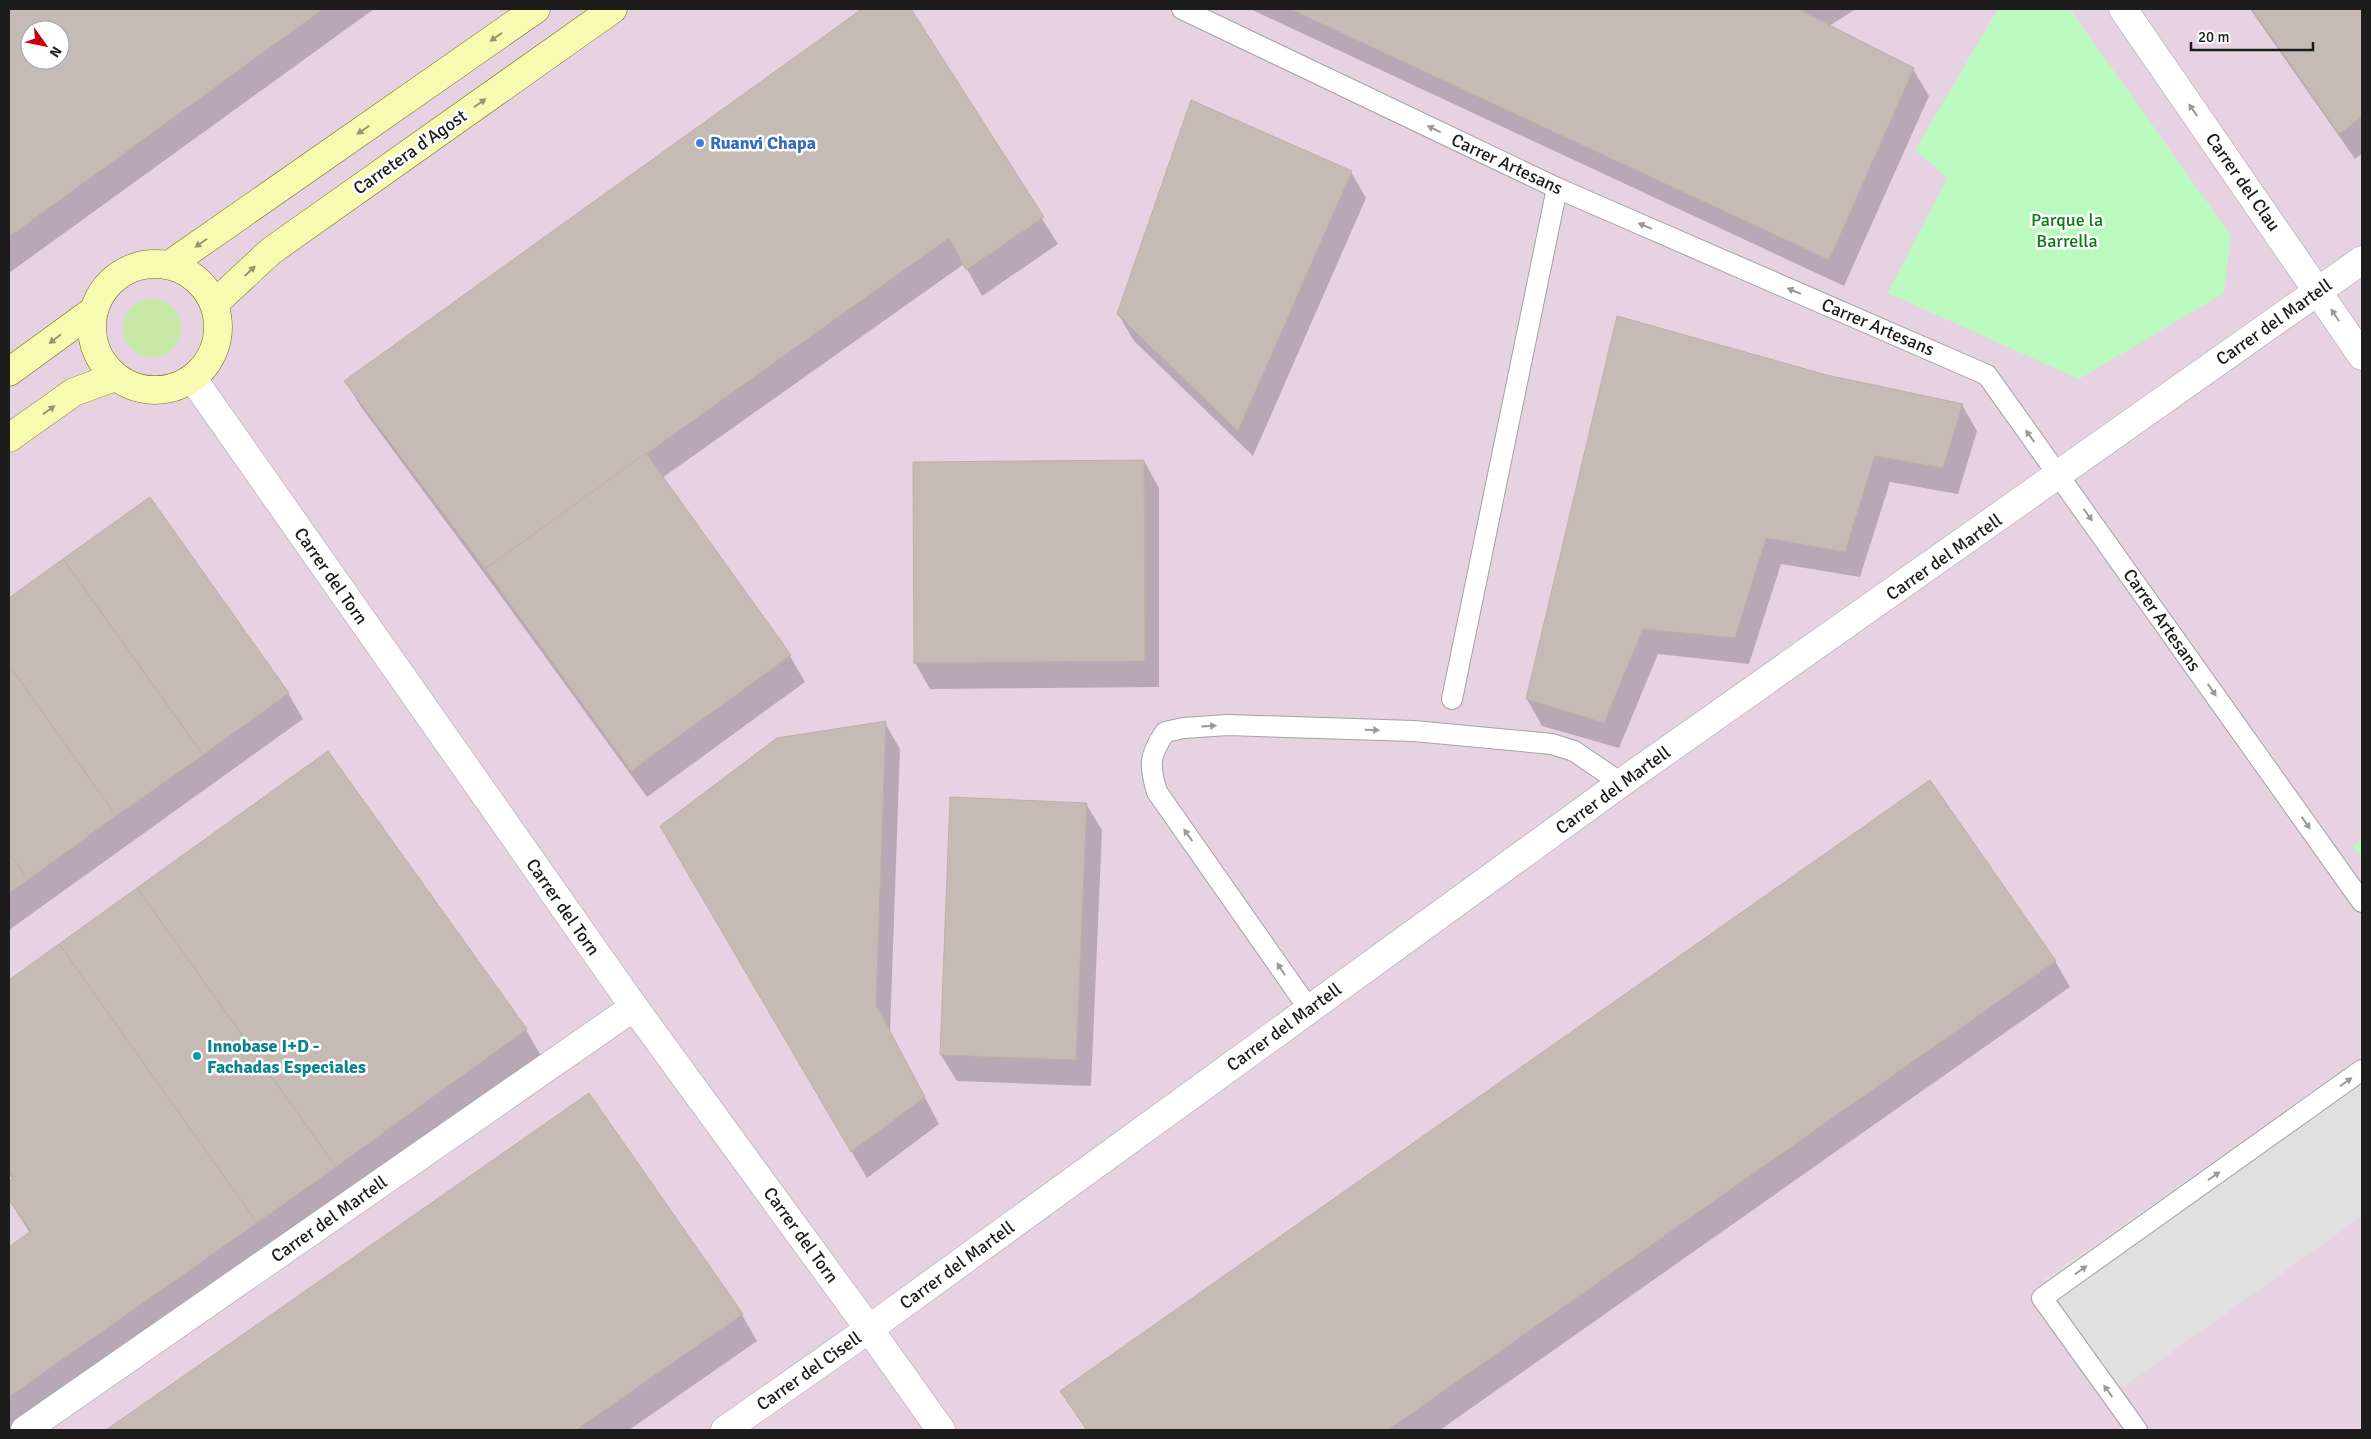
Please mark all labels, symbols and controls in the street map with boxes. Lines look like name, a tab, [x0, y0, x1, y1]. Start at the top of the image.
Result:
north arrow	[20, 20, 70, 70]
scale bar	[2191, 20, 2314, 52]
text: 20 m	[2198, 28, 2229, 46]
one-way arrow	[490, 32, 503, 42]
text: N	[46, 43, 65, 61]
one-way arrow	[473, 98, 487, 108]
one-way arrow	[2188, 103, 2198, 116]
street label: Carretera d'Agost	[349, 105, 471, 199]
one-way arrow	[356, 125, 370, 135]
one-way arrow	[1427, 125, 1441, 133]
street label: Carrer del Clau	[2201, 128, 2285, 236]
street label: Carrer Artesans	[1448, 129, 1566, 199]
place label: Ruanvi Chapa	[710, 132, 816, 154]
marker: Ruanvi Chapa	[694, 137, 706, 149]
park label: Parque la Barrella	[2031, 209, 2103, 252]
one-way arrow	[1638, 222, 1652, 230]
one-way arrow	[194, 238, 208, 248]
one-way arrow	[244, 265, 256, 277]
street label: Carrer del Martell	[2212, 274, 2336, 370]
one-way arrow	[1787, 286, 1801, 294]
street label: Carrer Artesans	[1818, 293, 1938, 361]
one-way arrow	[2330, 309, 2340, 322]
one-way arrow	[49, 333, 62, 344]
one-way arrow	[42, 405, 55, 415]
one-way arrow	[2025, 430, 2036, 443]
one-way arrow	[2082, 508, 2093, 521]
street label: Carrer del Martell	[1882, 509, 2006, 605]
street label: Carrer del Torn	[289, 523, 373, 629]
street label: Carrer Artesans	[2119, 564, 2206, 676]
one-way arrow	[2207, 683, 2217, 697]
one-way arrow	[1201, 722, 1217, 730]
one-way arrow	[1364, 726, 1380, 734]
street label: Carrer del Martell	[1551, 741, 1675, 839]
one-way arrow	[2301, 816, 2311, 829]
one-way arrow	[1183, 828, 1193, 842]
street label: Carrer del Torn	[521, 854, 605, 960]
one-way arrow	[1276, 962, 1286, 975]
street label: Carrer del Martell	[1222, 978, 1346, 1076]
place label: Innobase I+D - Fachadas Especiales	[207, 1035, 366, 1078]
marker: Innobase I+D - Fachadas Especiales	[191, 1050, 203, 1062]
one-way arrow	[2339, 1077, 2353, 1087]
street label: Carrer del Martell	[267, 1171, 391, 1267]
one-way arrow	[2207, 1171, 2221, 1181]
street label: Carrer del Torn	[759, 1183, 843, 1287]
street label: Carrer del Martell	[895, 1216, 1019, 1314]
one-way arrow	[2075, 1265, 2088, 1275]
street label: Carrer del Cisell	[752, 1327, 866, 1415]
one-way arrow	[2103, 1384, 2113, 1398]

